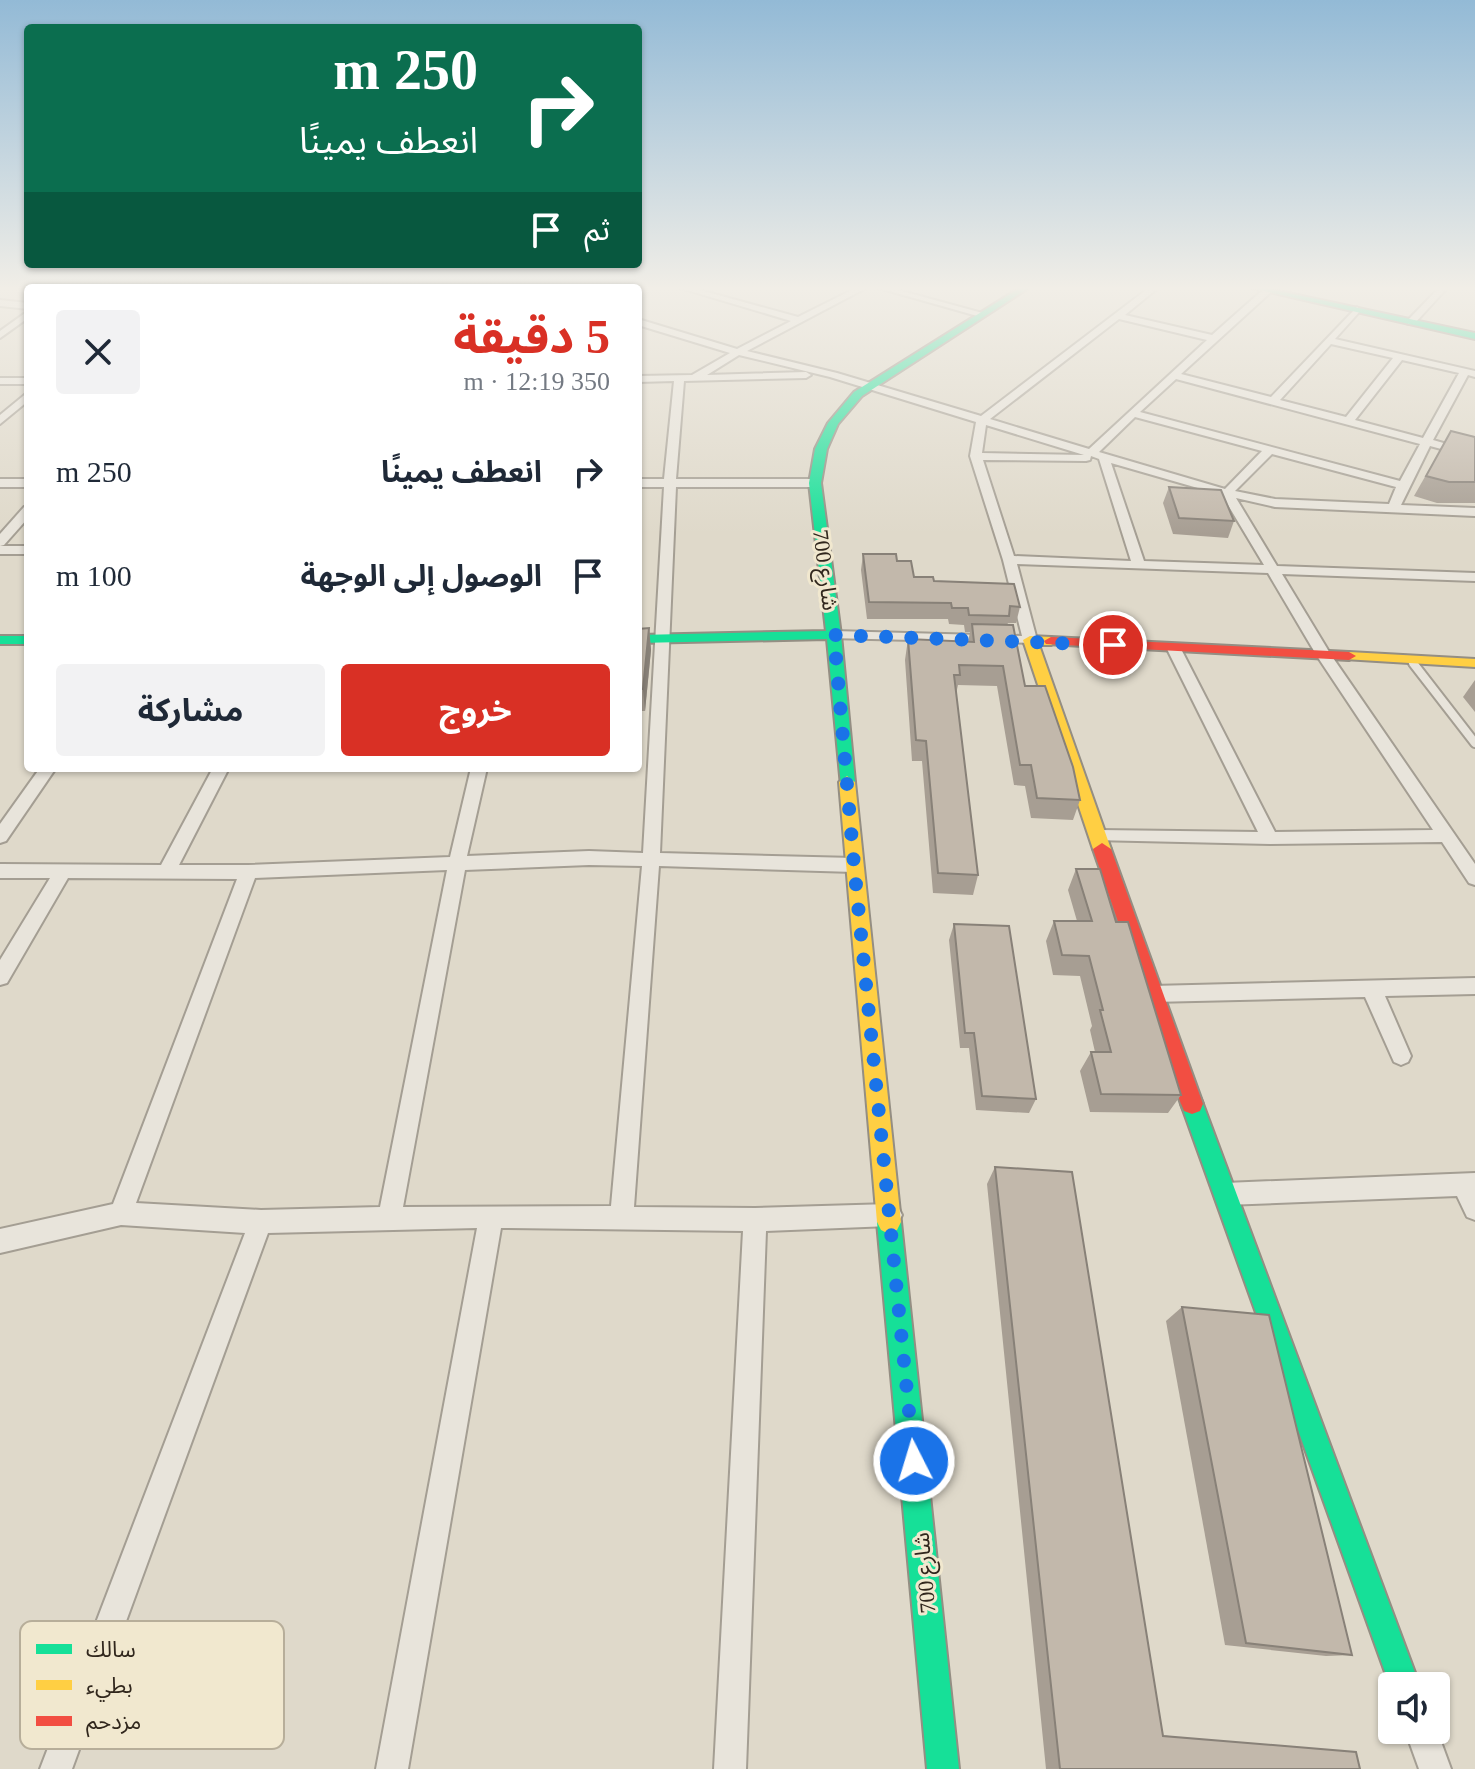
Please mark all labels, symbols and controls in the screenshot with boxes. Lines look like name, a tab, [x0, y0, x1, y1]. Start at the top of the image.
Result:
text: 250 m	[333, 39, 478, 101]
icon: right	[506, 56, 610, 160]
text: انعطف يمينًا	[299, 121, 478, 161]
icon: arrive	[524, 208, 568, 252]
text: ثم	[584, 213, 610, 246]
button: close	[56, 310, 140, 394]
text: 5 دقيقة	[453, 310, 610, 363]
text: 350 m · 12:19	[463, 367, 610, 396]
icon: right	[566, 450, 610, 494]
text: 250 m	[56, 455, 132, 488]
text: انعطف يمينًا	[381, 455, 542, 488]
street label: شارع 700	[804, 528, 843, 612]
icon: arrive	[566, 554, 610, 598]
text: 100 m	[56, 559, 132, 592]
text: الوصول إلى الوجهة	[300, 559, 542, 592]
pin	[1079, 611, 1147, 679]
icon: arrive	[1091, 623, 1135, 667]
button: مشاركة	[56, 664, 325, 756]
button: خروج	[341, 664, 610, 756]
position arrow	[872, 1419, 956, 1503]
street label: شارع 700	[908, 1531, 944, 1615]
legend	[20, 1621, 284, 1749]
text: سالك	[86, 1637, 136, 1662]
map controls	[1378, 1672, 1450, 1744]
button: sound	[1378, 1672, 1450, 1744]
text: بطيء	[86, 1673, 133, 1702]
text: مزدحم	[86, 1709, 141, 1738]

